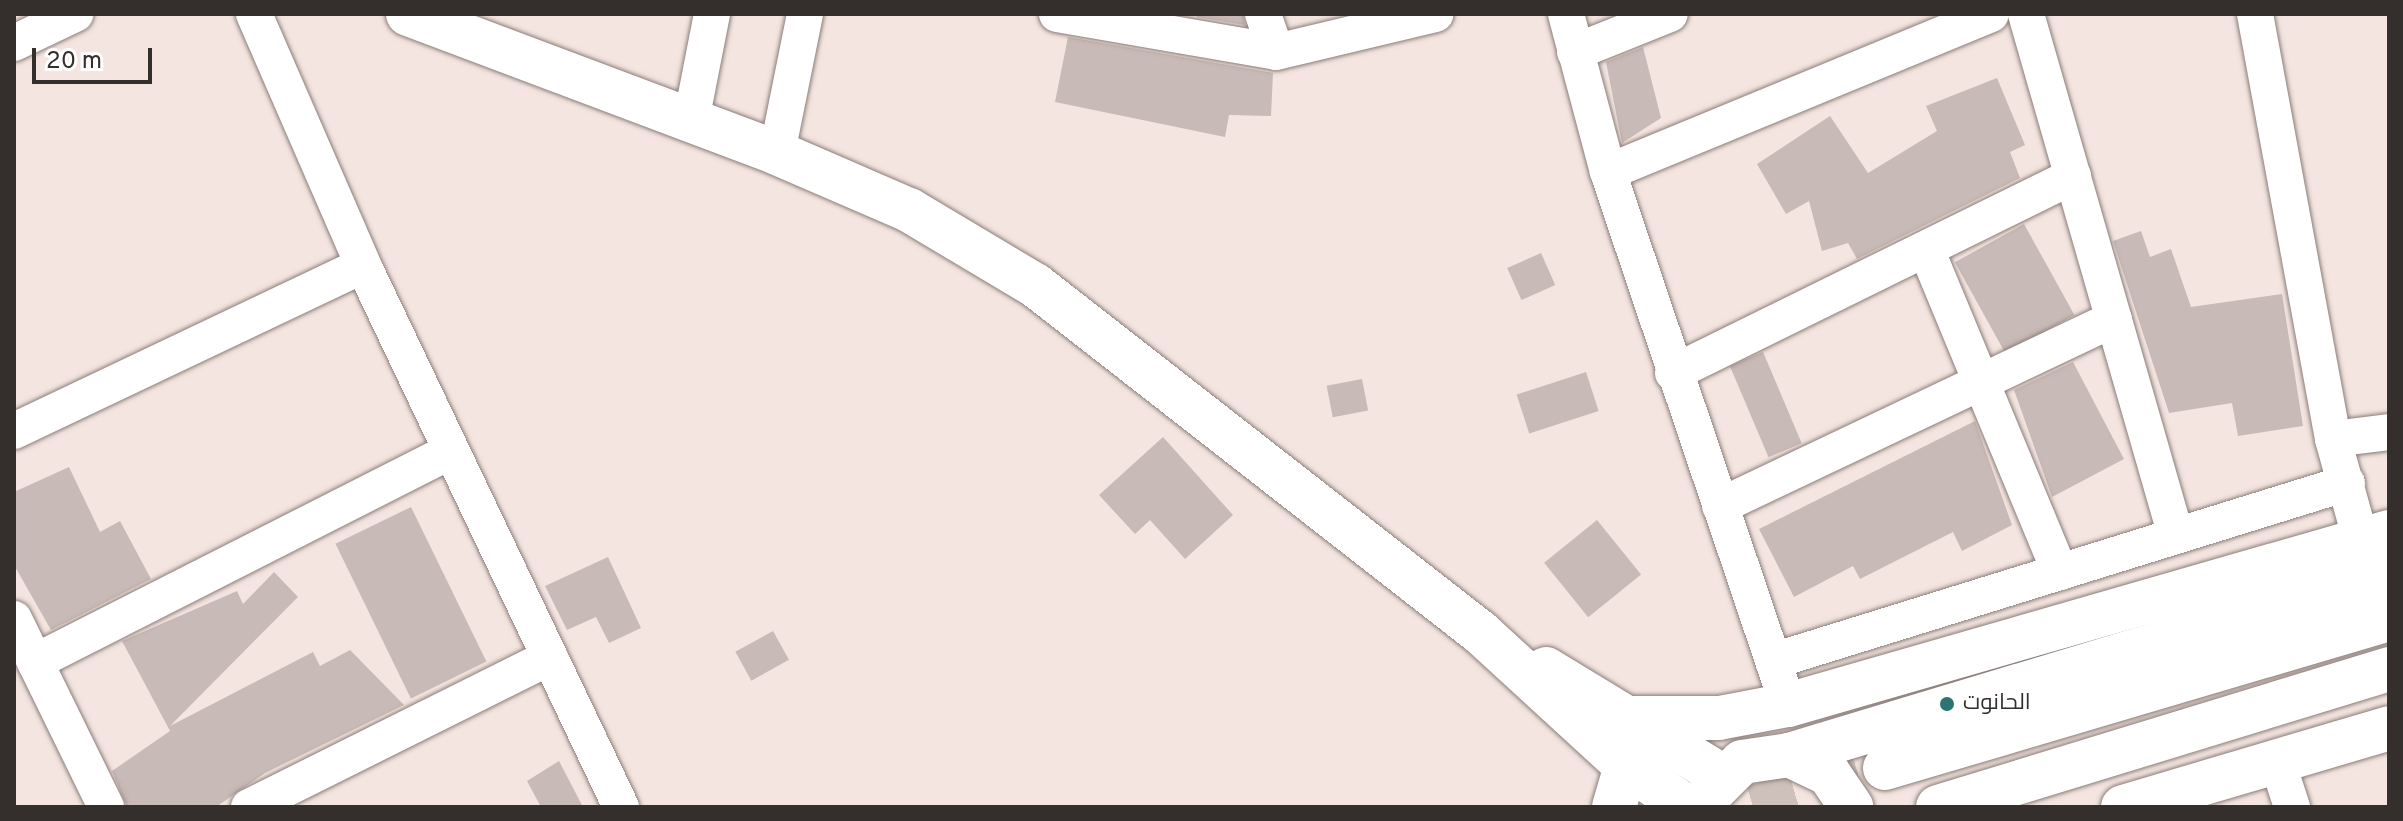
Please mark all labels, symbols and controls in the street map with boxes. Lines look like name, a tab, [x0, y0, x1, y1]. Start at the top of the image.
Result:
scale bar	[36, 32, 156, 82]
text: 20 m	[46, 47, 102, 77]
place label: الحانوت	[1963, 691, 2031, 717]
marker: الحانوت	[1938, 695, 1956, 713]

